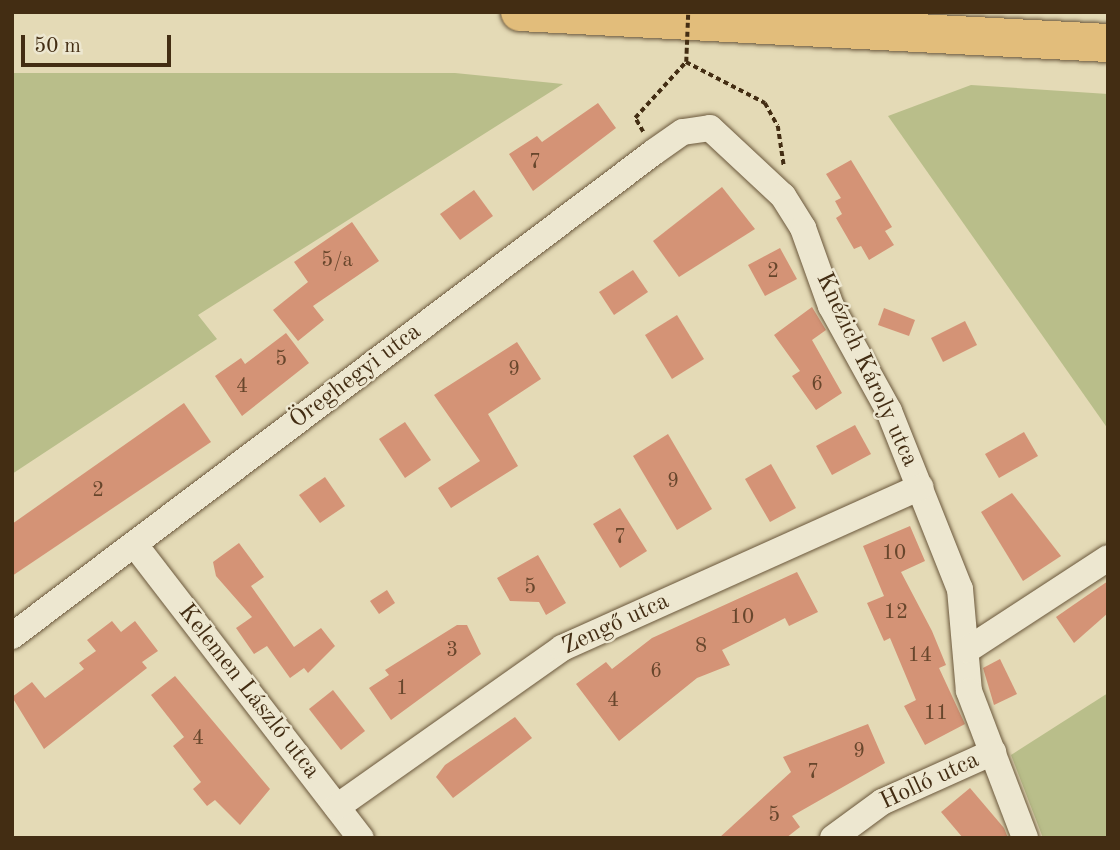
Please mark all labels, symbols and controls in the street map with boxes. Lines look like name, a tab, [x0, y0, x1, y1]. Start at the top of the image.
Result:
scale bar	[24, 21, 175, 65]
text: 50 m	[34, 36, 81, 57]
house number: 7	[529, 150, 541, 176]
house number: 5/a	[321, 248, 353, 274]
house number: 2	[767, 259, 779, 285]
street label: Knézich Károly utca	[808, 268, 924, 472]
street label: Öreghegyi utca	[285, 318, 427, 436]
house number: 5	[275, 347, 287, 373]
house number: 9	[508, 357, 520, 383]
house number: 6	[811, 372, 823, 398]
house number: 4	[236, 374, 248, 400]
house number: 9	[667, 469, 679, 495]
house number: 2	[92, 478, 104, 504]
house number: 7	[614, 525, 626, 551]
house number: 10	[882, 541, 906, 567]
house number: 5	[524, 575, 536, 601]
street label: Zengő utca	[558, 588, 674, 662]
street label: Kelemen László utca	[171, 599, 325, 785]
house number: 12	[884, 600, 908, 626]
house number: 10	[730, 605, 754, 631]
house number: 8	[695, 634, 707, 660]
house number: 3	[446, 638, 458, 664]
house number: 14	[908, 643, 932, 669]
house number: 6	[650, 659, 662, 685]
house number: 1	[396, 676, 408, 702]
house number: 4	[607, 688, 619, 714]
house number: 11	[924, 701, 948, 727]
house number: 4	[192, 726, 204, 752]
house number: 9	[853, 739, 865, 765]
street label: Holló utca	[876, 747, 984, 817]
house number: 7	[807, 760, 819, 786]
house number: 5	[768, 803, 780, 829]

